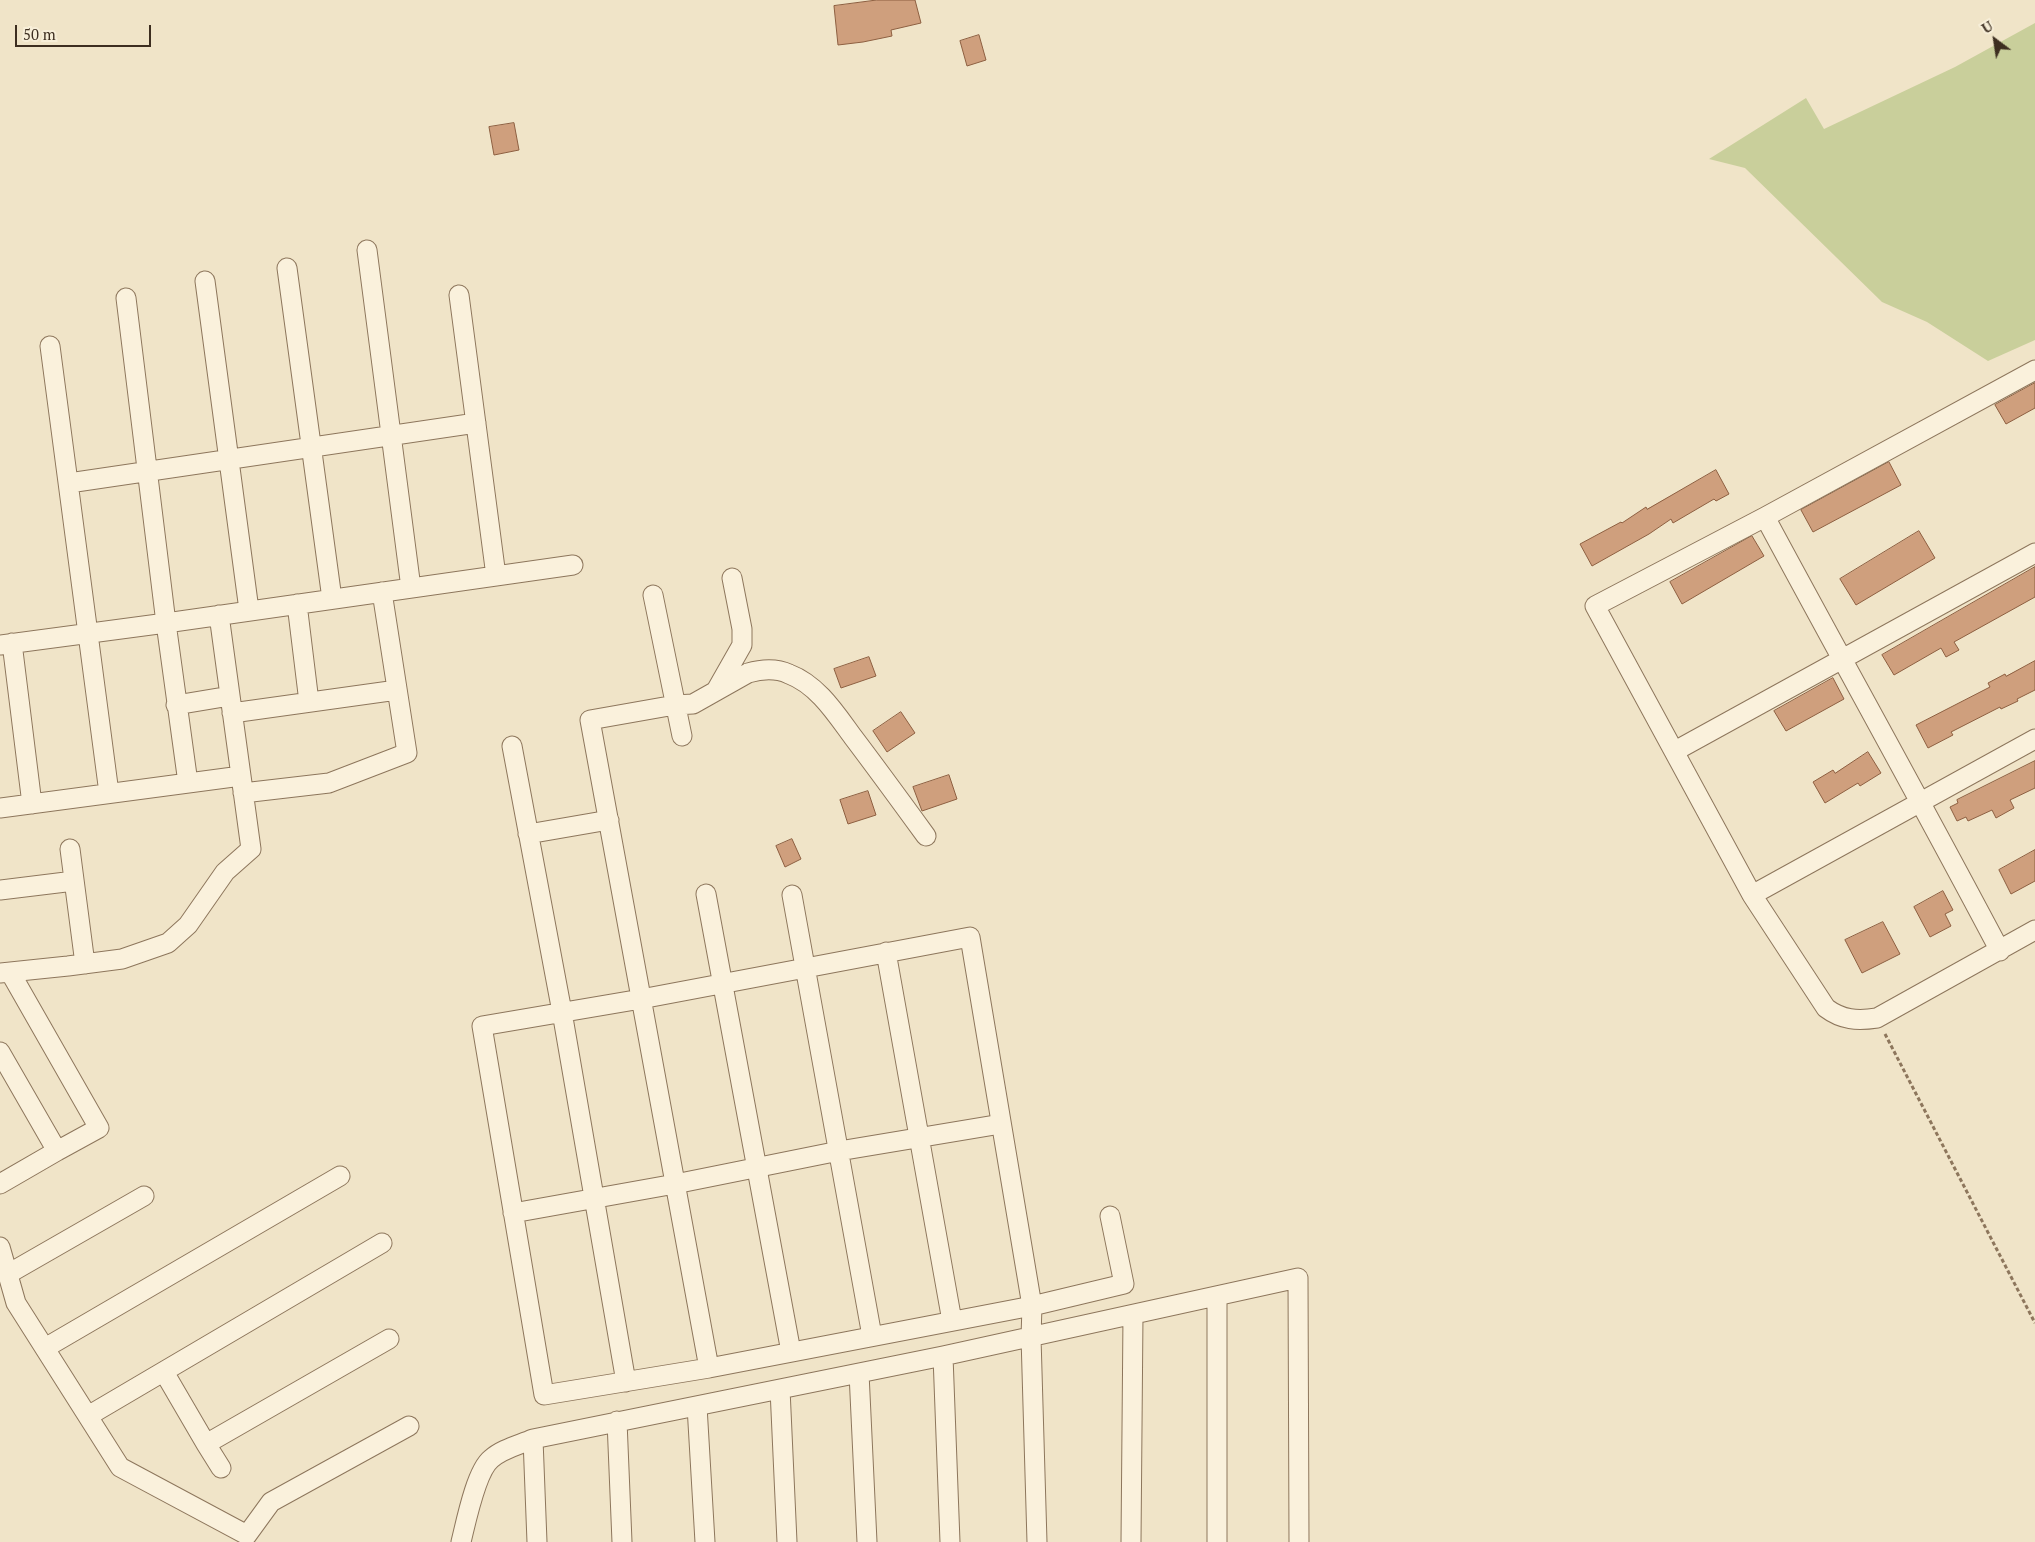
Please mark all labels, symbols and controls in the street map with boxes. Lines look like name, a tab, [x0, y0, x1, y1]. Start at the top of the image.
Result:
scale bar	[18, 15, 154, 47]
north arrow	[1970, 15, 2020, 65]
text: U	[1978, 16, 1996, 37]
text: 50 m	[23, 24, 56, 44]

